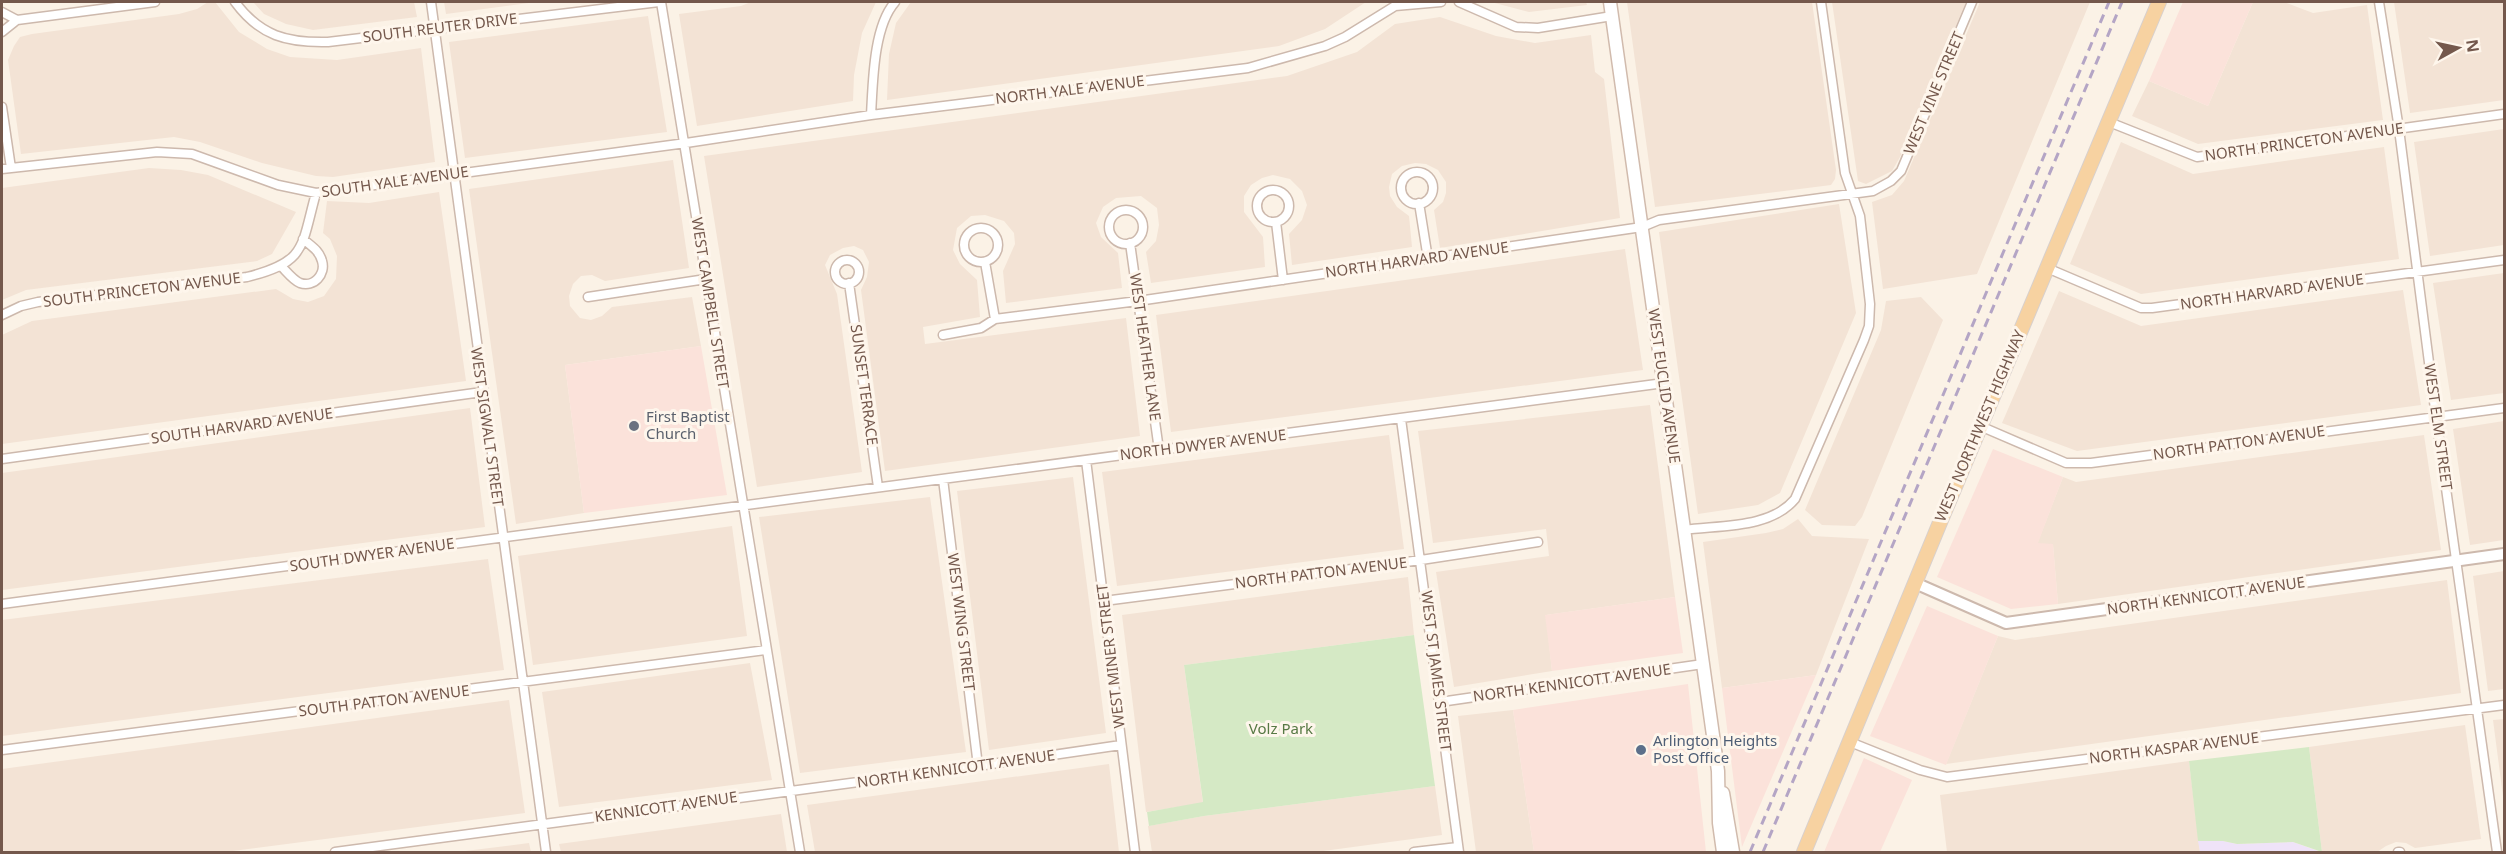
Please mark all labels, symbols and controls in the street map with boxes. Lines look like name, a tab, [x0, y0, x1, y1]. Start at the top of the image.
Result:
street label: SOUTH REUTER DRIVE	[361, 8, 518, 46]
north arrow	[2428, 18, 2488, 78]
street label: WEST VINE STREET	[1898, 28, 1968, 157]
text: N	[2461, 38, 2485, 54]
street label: NORTH YALE AVENUE	[994, 70, 1146, 108]
street label: NORTH PRINCETON AVENUE	[2203, 117, 2405, 165]
street label: SOUTH YALE AVENUE	[320, 161, 470, 201]
street label: WEST CAMPBELL STREET	[688, 216, 735, 391]
street label: NORTH HARVARD AVENUE	[1324, 236, 1510, 282]
street label: SOUTH PRINCETON AVENUE	[42, 267, 242, 311]
street label: NORTH HARVARD AVENUE	[2179, 268, 2365, 314]
street label: WEST HEATHER LANE	[1126, 272, 1166, 422]
street label: WEST EUCLID AVENUE	[1644, 307, 1686, 465]
street label: SUNSET TERRACE	[847, 323, 883, 447]
street label: WEST NORTHWEST HIGHWAY	[1930, 326, 2029, 524]
street label: WEST SIGWALT STREET	[467, 346, 509, 508]
street label: WEST ELM STREET	[2420, 362, 2458, 492]
street label: SOUTH HARVARD AVENUE	[150, 402, 334, 448]
place label: First Baptist Church	[646, 406, 730, 443]
marker: First Baptist Church	[627, 419, 641, 433]
street label: NORTH PATTON AVENUE	[2152, 420, 2326, 464]
street label: NORTH DWYER AVENUE	[1118, 424, 1287, 464]
street label: SOUTH DWYER AVENUE	[288, 533, 456, 575]
street label: WEST WING STREET	[944, 552, 980, 693]
street label: NORTH PATTON AVENUE	[1234, 552, 1408, 592]
street label: NORTH KENNICOTT AVENUE	[2106, 571, 2306, 619]
street label: WEST MINER STREET	[1091, 582, 1129, 729]
street label: WEST ST JAMES STREET	[1417, 589, 1457, 753]
street label: NORTH KENNICOTT AVENUE	[1472, 658, 1672, 706]
street label: SOUTH PATTON AVENUE	[297, 680, 470, 720]
park label: Volz Park	[1249, 718, 1313, 738]
street label: NORTH KASPAR AVENUE	[2088, 727, 2260, 767]
place label: Arlington Heights Post Office	[1653, 730, 1777, 767]
marker: Arlington Heights Post Office	[1634, 743, 1648, 757]
street label: NORTH KENNICOTT AVENUE	[856, 744, 1056, 792]
street label: KENNICOTT AVENUE	[593, 786, 738, 826]

